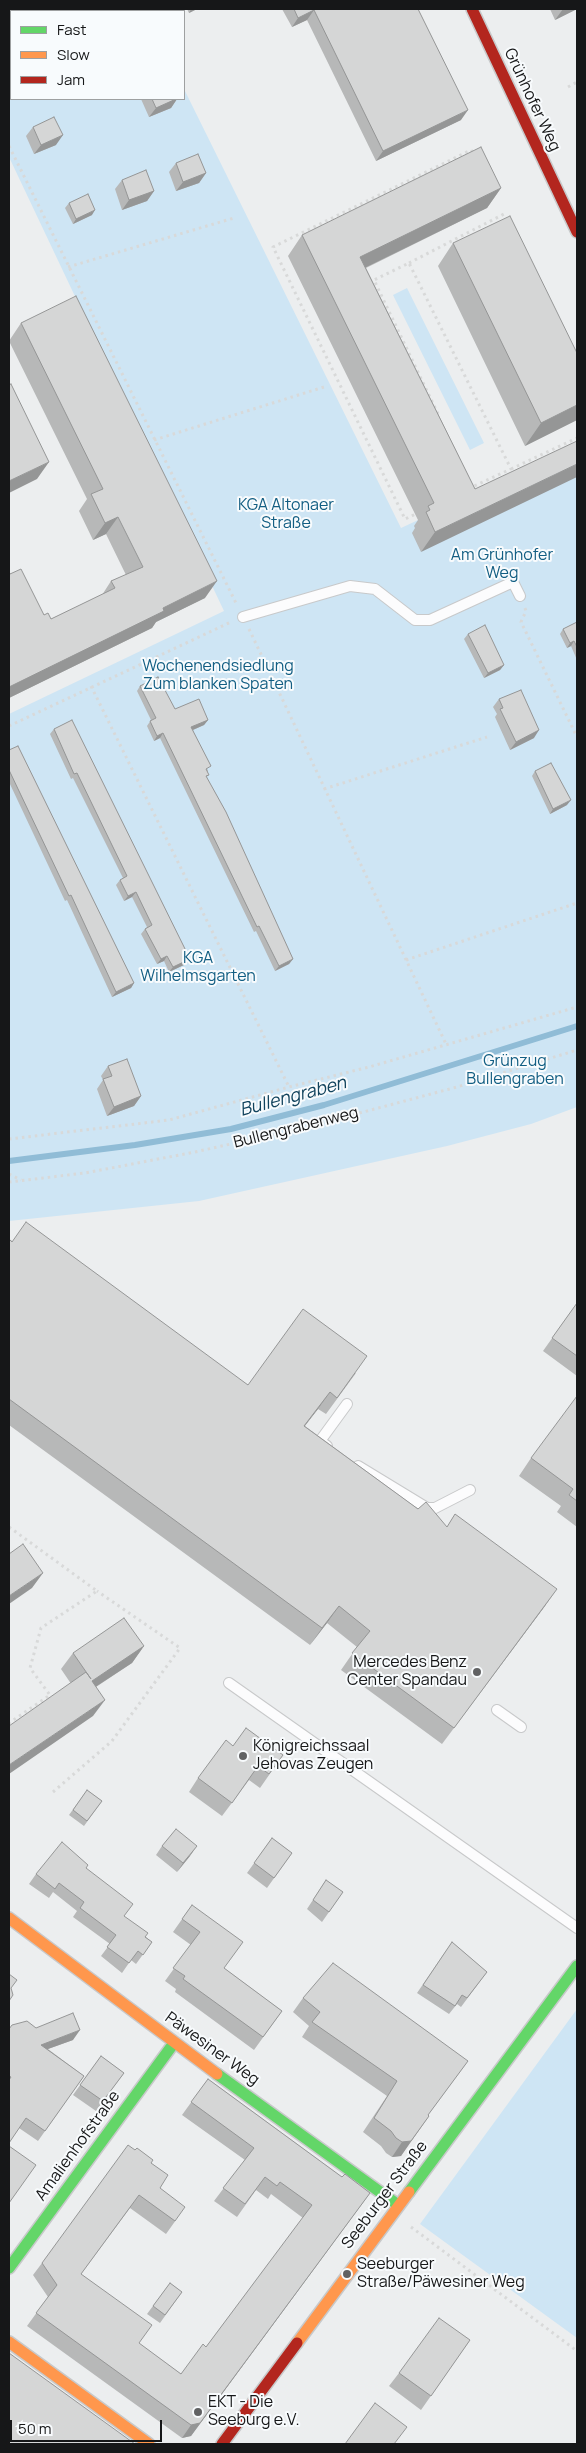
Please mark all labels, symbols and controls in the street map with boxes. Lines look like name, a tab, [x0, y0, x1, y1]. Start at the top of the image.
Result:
legend	[10, 10, 185, 100]
text: Fast	[57, 19, 86, 40]
text: Slow	[57, 44, 90, 65]
street label: Grünhofer Weg	[500, 45, 564, 155]
text: Jam	[57, 69, 85, 90]
park label: KGA Altonaer Straße	[238, 496, 334, 534]
park label: Am Grünhofer Weg	[451, 546, 553, 584]
park label: Wochenendsiedlung Zum blanken Spaten	[142, 657, 294, 695]
park label: KGA Wilhelmsgarten	[140, 949, 256, 987]
park label: Grünzug Bullengraben	[466, 1052, 564, 1090]
water label: Bullengraben	[237, 1072, 349, 1122]
street label: Bullengrabenweg	[232, 1103, 360, 1153]
place label: Mercedes Benz Center Spandau	[347, 1653, 467, 1691]
marker: Mercedes Benz Center Spandau	[471, 1666, 483, 1678]
place label: Königreichssaal Jehovas Zeugen	[253, 1737, 373, 1775]
marker: Königreichssaal Jehovas Zeugen	[237, 1750, 249, 1762]
street label: Päwesiner Weg	[161, 2008, 263, 2090]
street label: Amalienhofstraße	[32, 2087, 124, 2205]
street label: Seeburger Straße	[338, 2137, 432, 2253]
place label: Seeburger Straße/Päwesiner Weg	[357, 2255, 525, 2293]
marker: Seeburger Straße/Päwesiner Weg	[341, 2268, 353, 2280]
place label: EKT - Die Seeburg e.V.	[208, 2393, 300, 2431]
marker: EKT - Die Seeburg e.V.	[192, 2406, 204, 2418]
scale bar	[12, 2410, 165, 2442]
text: 50 m	[18, 2418, 52, 2439]

